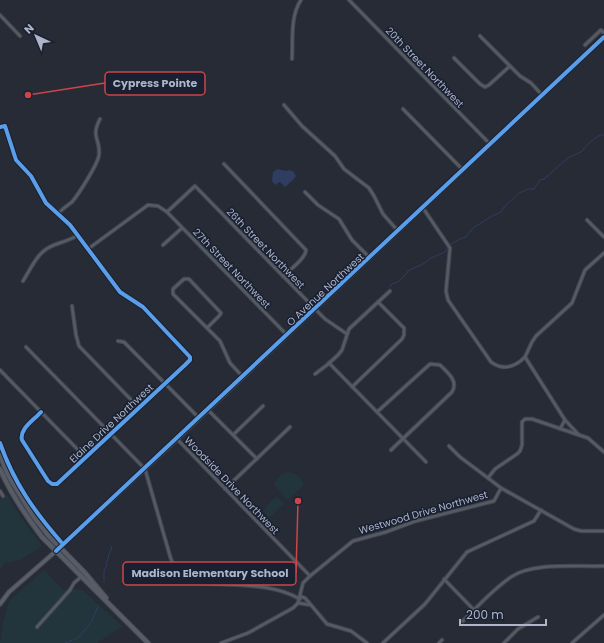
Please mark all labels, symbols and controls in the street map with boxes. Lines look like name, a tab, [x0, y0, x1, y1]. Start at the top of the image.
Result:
north arrow	[16, 16, 56, 56]
text: N	[21, 20, 38, 37]
street label: 20th Street Northwest	[382, 24, 467, 111]
callout: Cypress Pointe	[105, 72, 205, 95]
text: Cypress Pointe	[113, 75, 198, 91]
street label: 26th Street Northwest	[223, 205, 309, 292]
street label: 27th Street Northwest	[189, 225, 274, 312]
street label: O Avenue Northwest	[283, 249, 368, 329]
street label: Elaine Drive Northwest	[66, 380, 157, 466]
street label: Woodside Drive Northwest	[181, 433, 283, 538]
street label: Westwood Drive Northwest	[357, 487, 490, 538]
callout: Madison Elementary School	[123, 562, 296, 585]
text: Madison Elementary School	[131, 565, 289, 581]
scale bar	[460, 601, 546, 627]
text: 200 m	[466, 606, 504, 623]

